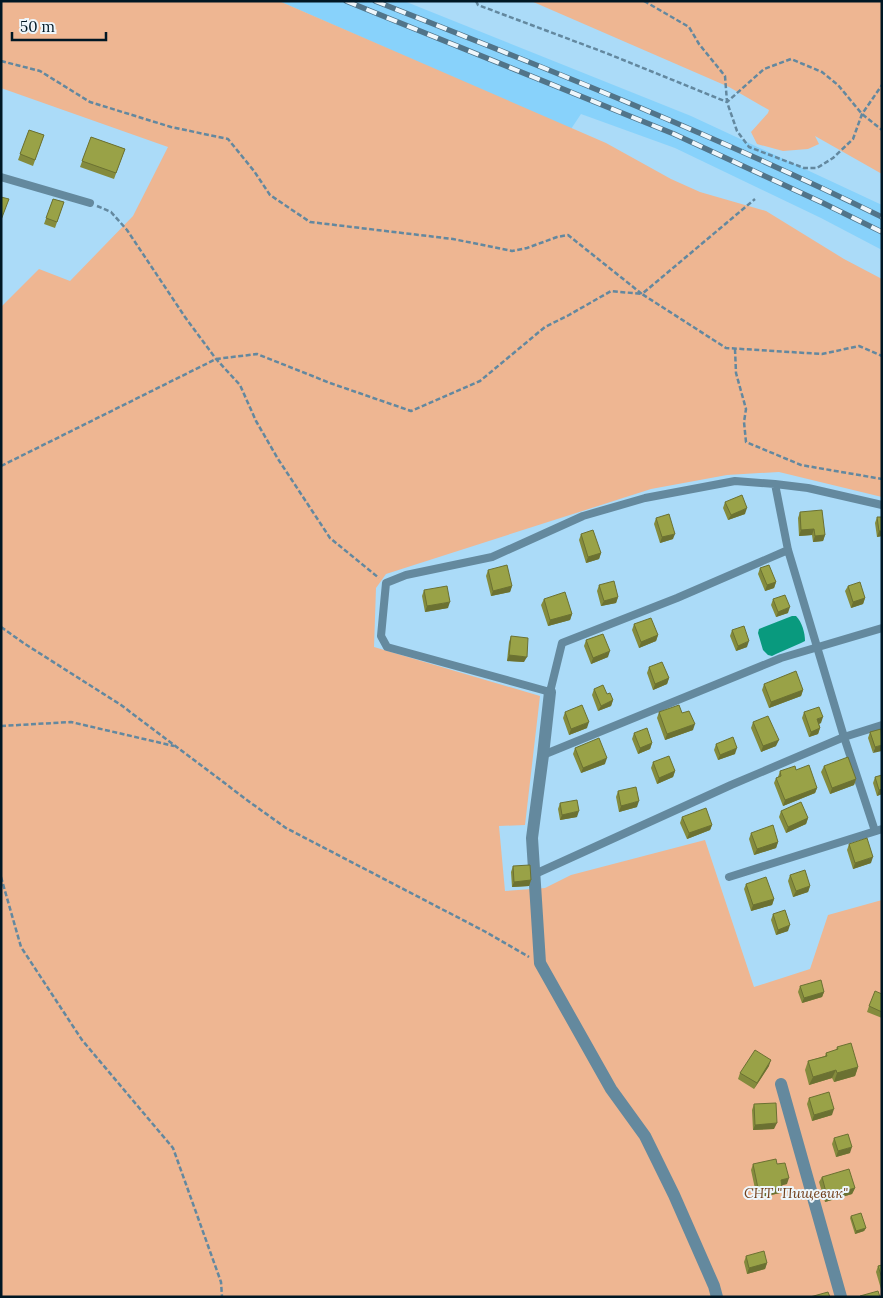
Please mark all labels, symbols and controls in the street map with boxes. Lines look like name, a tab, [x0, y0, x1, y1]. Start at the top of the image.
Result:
scale bar	[12, 10, 106, 42]
text: 50 m	[20, 17, 55, 36]
park label: СНТ "Пищевик"	[744, 1184, 848, 1202]

